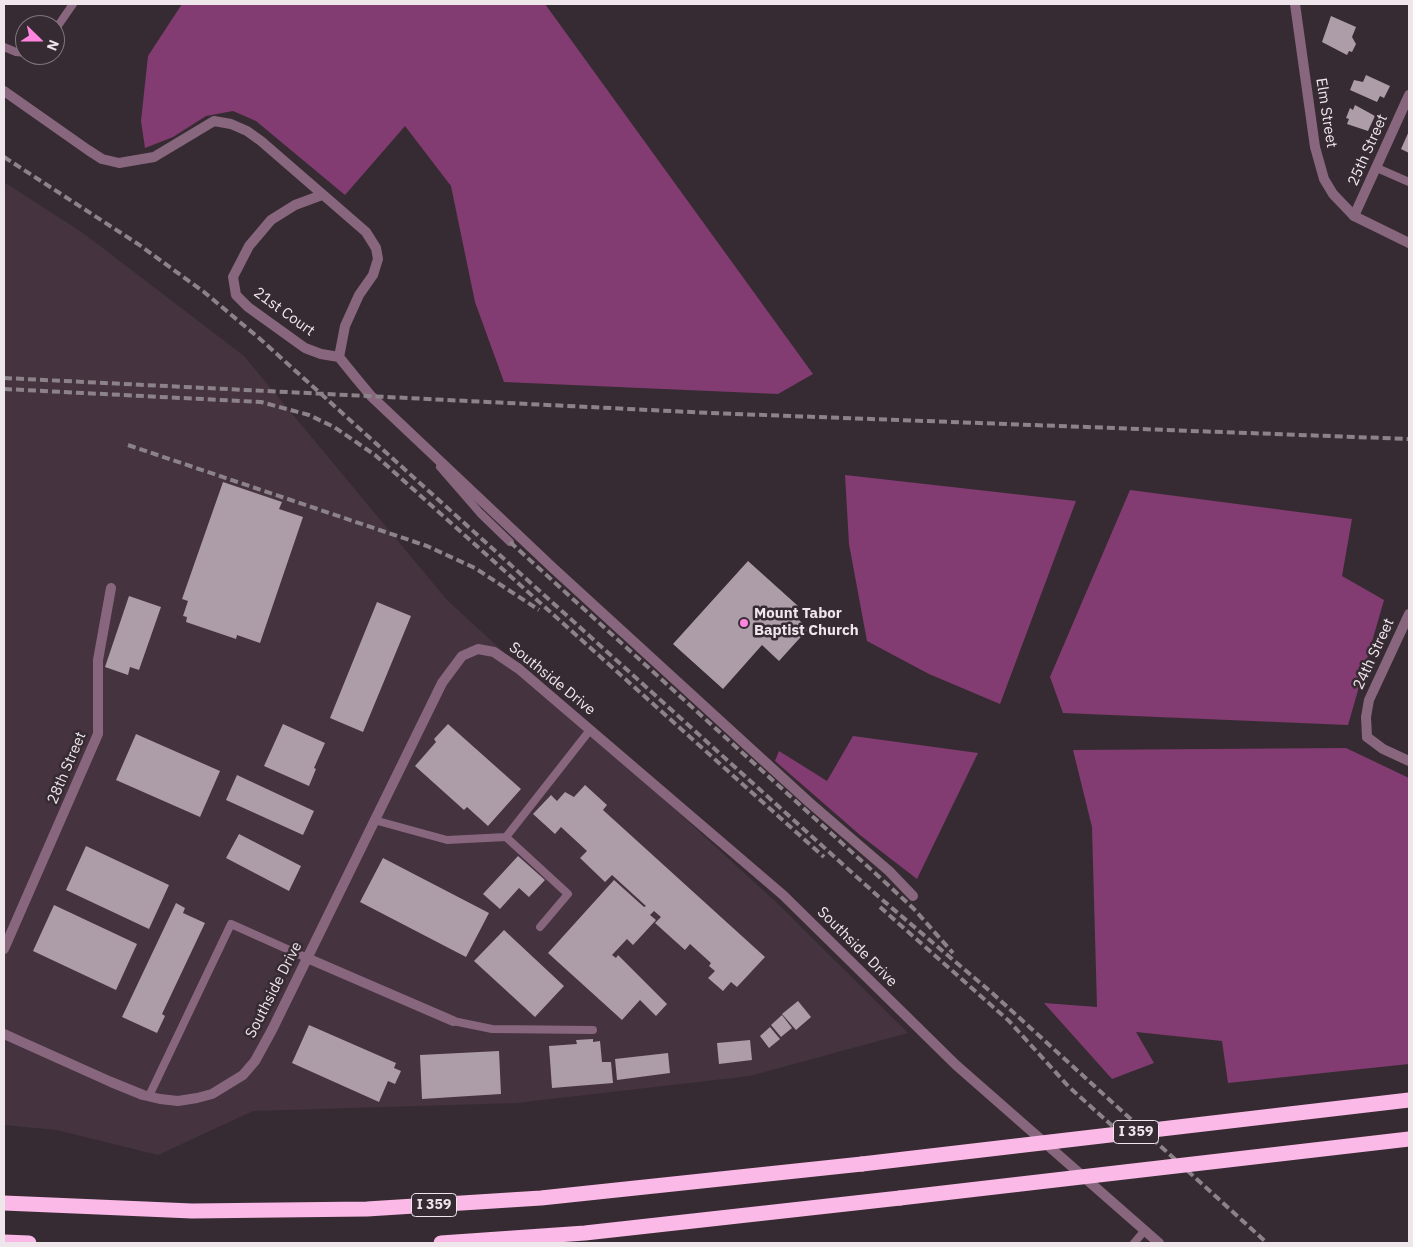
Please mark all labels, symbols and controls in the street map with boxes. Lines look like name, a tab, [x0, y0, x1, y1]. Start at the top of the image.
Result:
north arrow	[15, 15, 65, 65]
text: N	[43, 37, 63, 53]
street label: Elm Street	[1312, 77, 1340, 149]
street label: 25th Street	[1344, 111, 1392, 189]
street label: 21st Court	[250, 284, 318, 340]
place label: Mount Tabor Baptist Church	[754, 605, 859, 640]
street label: 24th Street	[1350, 616, 1398, 692]
marker: Mount Tabor Baptist Church	[738, 617, 750, 629]
street label: Southside Drive	[505, 639, 599, 719]
street label: 28th Street	[44, 729, 90, 807]
street label: Southside Drive	[813, 903, 901, 991]
street label: Southside Drive	[242, 939, 306, 1041]
road number: I 359	[1114, 1120, 1158, 1144]
road number: I 359	[412, 1194, 456, 1216]

